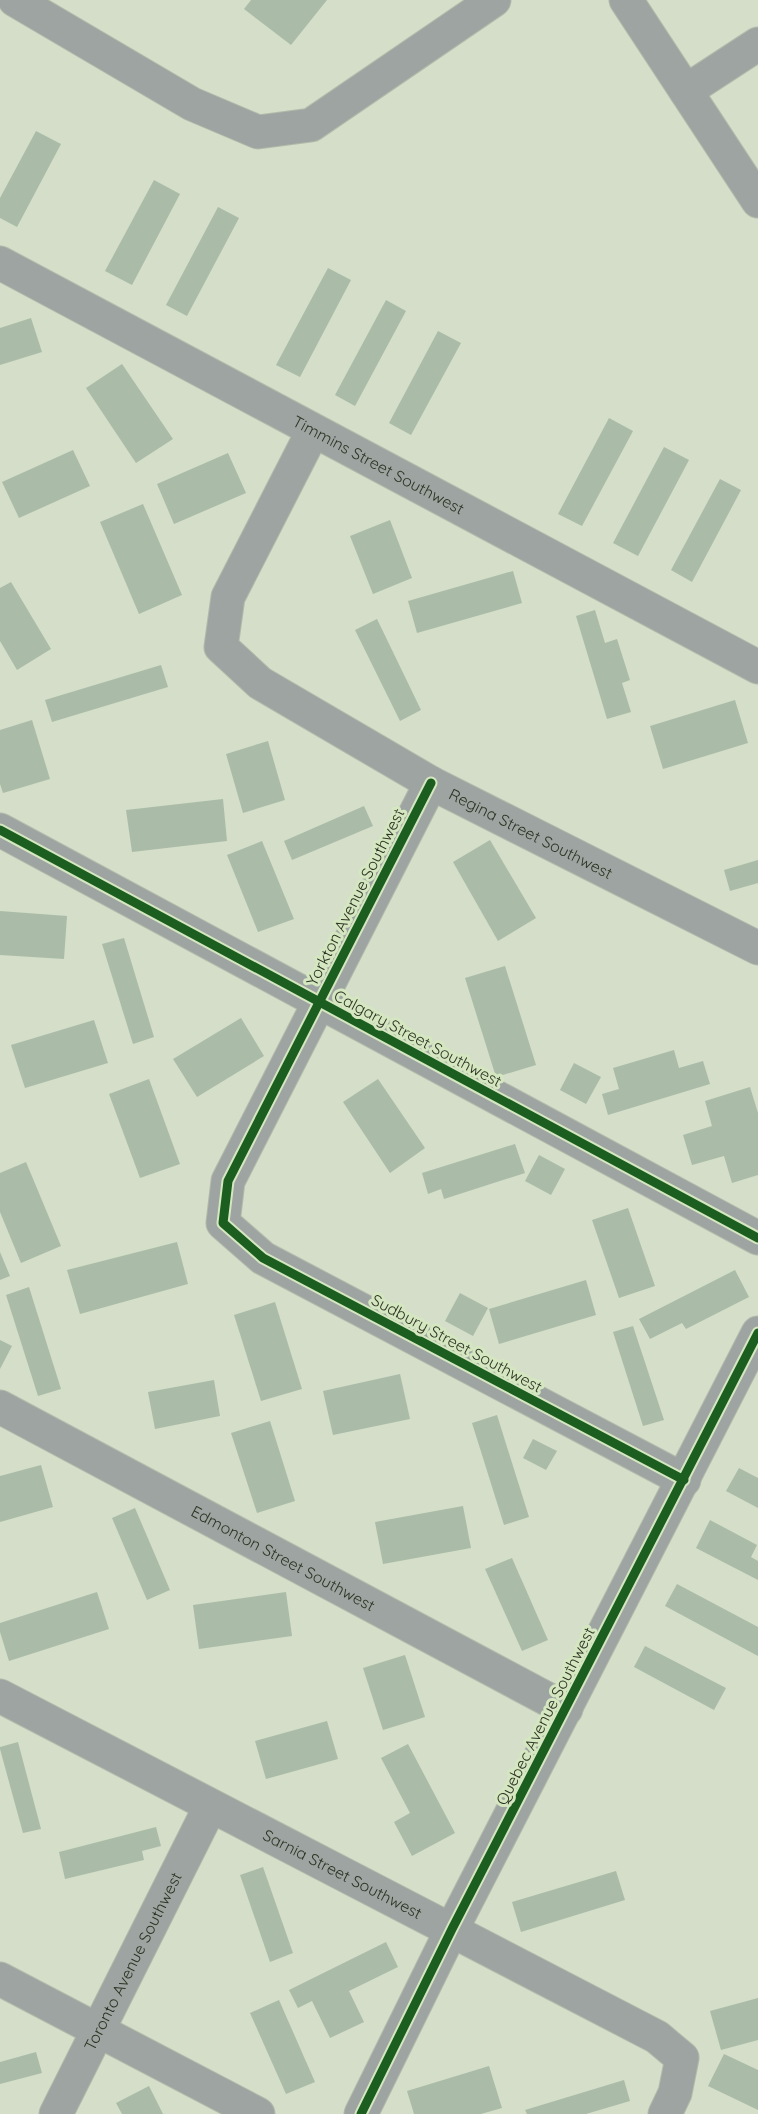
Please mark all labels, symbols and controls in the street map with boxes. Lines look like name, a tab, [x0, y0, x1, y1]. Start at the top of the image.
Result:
street label: Timmins Street Southwest	[289, 411, 468, 519]
street label: Regina Street Southwest	[446, 784, 616, 883]
street label: Yorkton Avenue Southwest	[301, 805, 409, 989]
street label: Calgary Street Southwest	[331, 985, 505, 1091]
street label: Sudbury Street Southwest	[368, 1289, 546, 1397]
street label: Edmonton Street Southwest	[188, 1501, 379, 1615]
street label: Quebec Avenue Southwest	[491, 1624, 599, 1808]
street label: Sarnia Street Southwest	[260, 1825, 426, 1923]
street label: Toronto Avenue Southwest	[80, 1869, 186, 2054]

